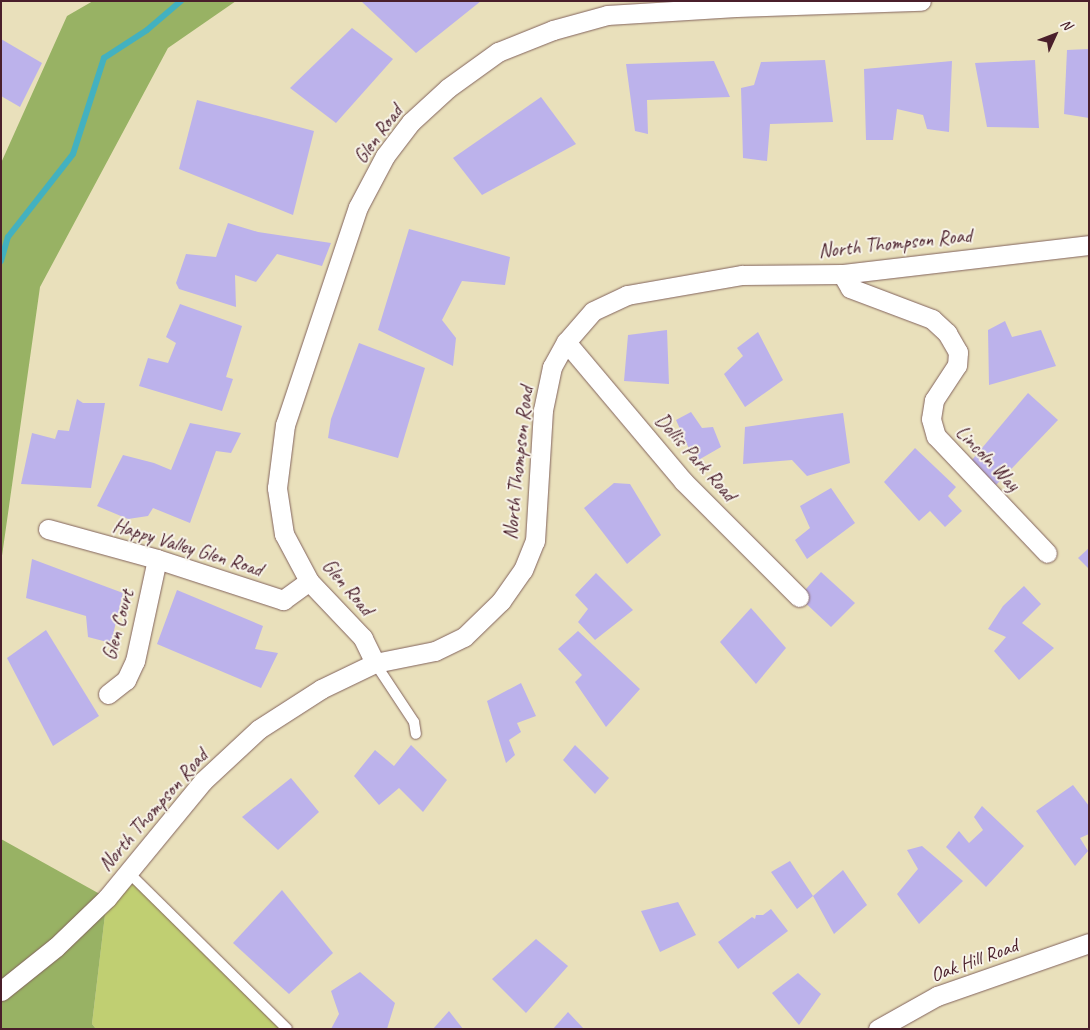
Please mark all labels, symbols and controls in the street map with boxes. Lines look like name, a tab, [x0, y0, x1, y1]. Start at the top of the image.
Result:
north arrow	[1030, 10, 1080, 60]
text: N	[1057, 15, 1076, 33]
street label: Glen Road	[349, 100, 407, 168]
street label: North Thompson Road	[817, 223, 973, 263]
street label: North Thompson Road	[498, 385, 538, 541]
street label: Dollis Park Road	[650, 408, 742, 506]
street label: Lincoln Way	[951, 420, 1025, 496]
street label: Happy Valley Glen Road	[110, 513, 266, 581]
street label: Glen Road	[317, 554, 379, 620]
street label: Glen Court	[97, 587, 139, 663]
street label: North Thompson Road	[94, 744, 212, 876]
street label: Oak Hill Road	[927, 933, 1021, 987]

